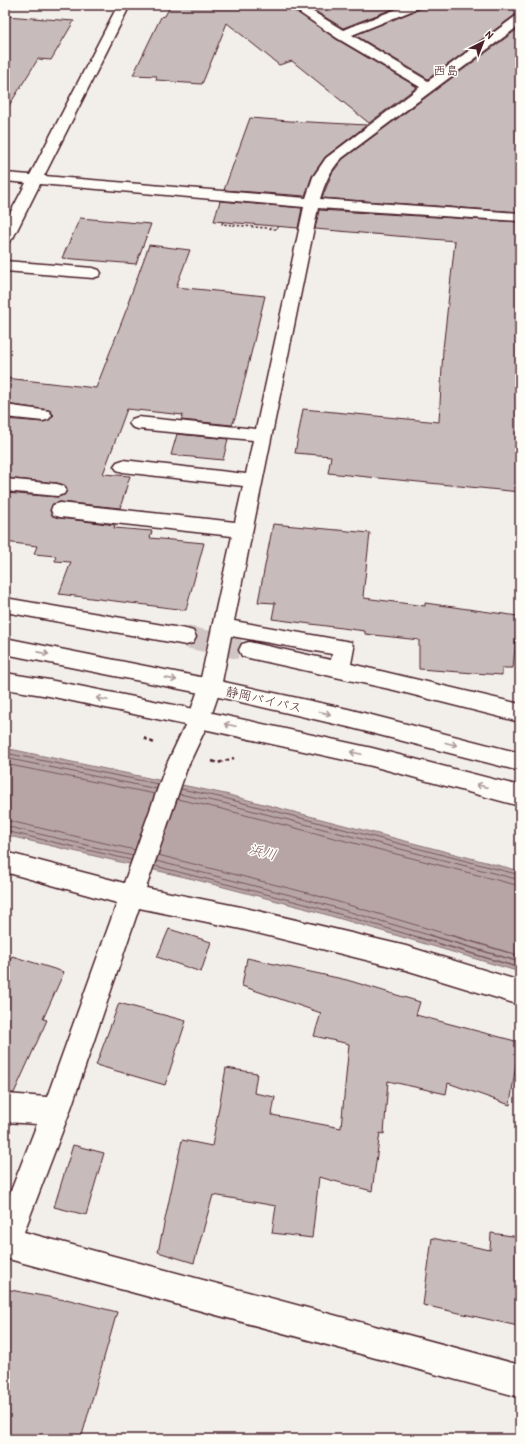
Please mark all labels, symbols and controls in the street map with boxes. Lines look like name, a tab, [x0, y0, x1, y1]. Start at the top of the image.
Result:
north arrow	[463, 22, 503, 62]
text: N	[483, 27, 497, 42]
district label: 西島	[433, 61, 459, 79]
one-way arrow	[36, 649, 49, 657]
one-way arrow	[164, 675, 177, 683]
street label: 静岡バイパス	[224, 681, 304, 717]
one-way arrow	[96, 694, 109, 702]
one-way arrow	[318, 710, 331, 718]
one-way arrow	[223, 721, 236, 729]
one-way arrow	[444, 740, 457, 748]
one-way arrow	[350, 749, 363, 757]
one-way arrow	[476, 782, 489, 789]
water label: 浜川	[247, 838, 279, 864]

